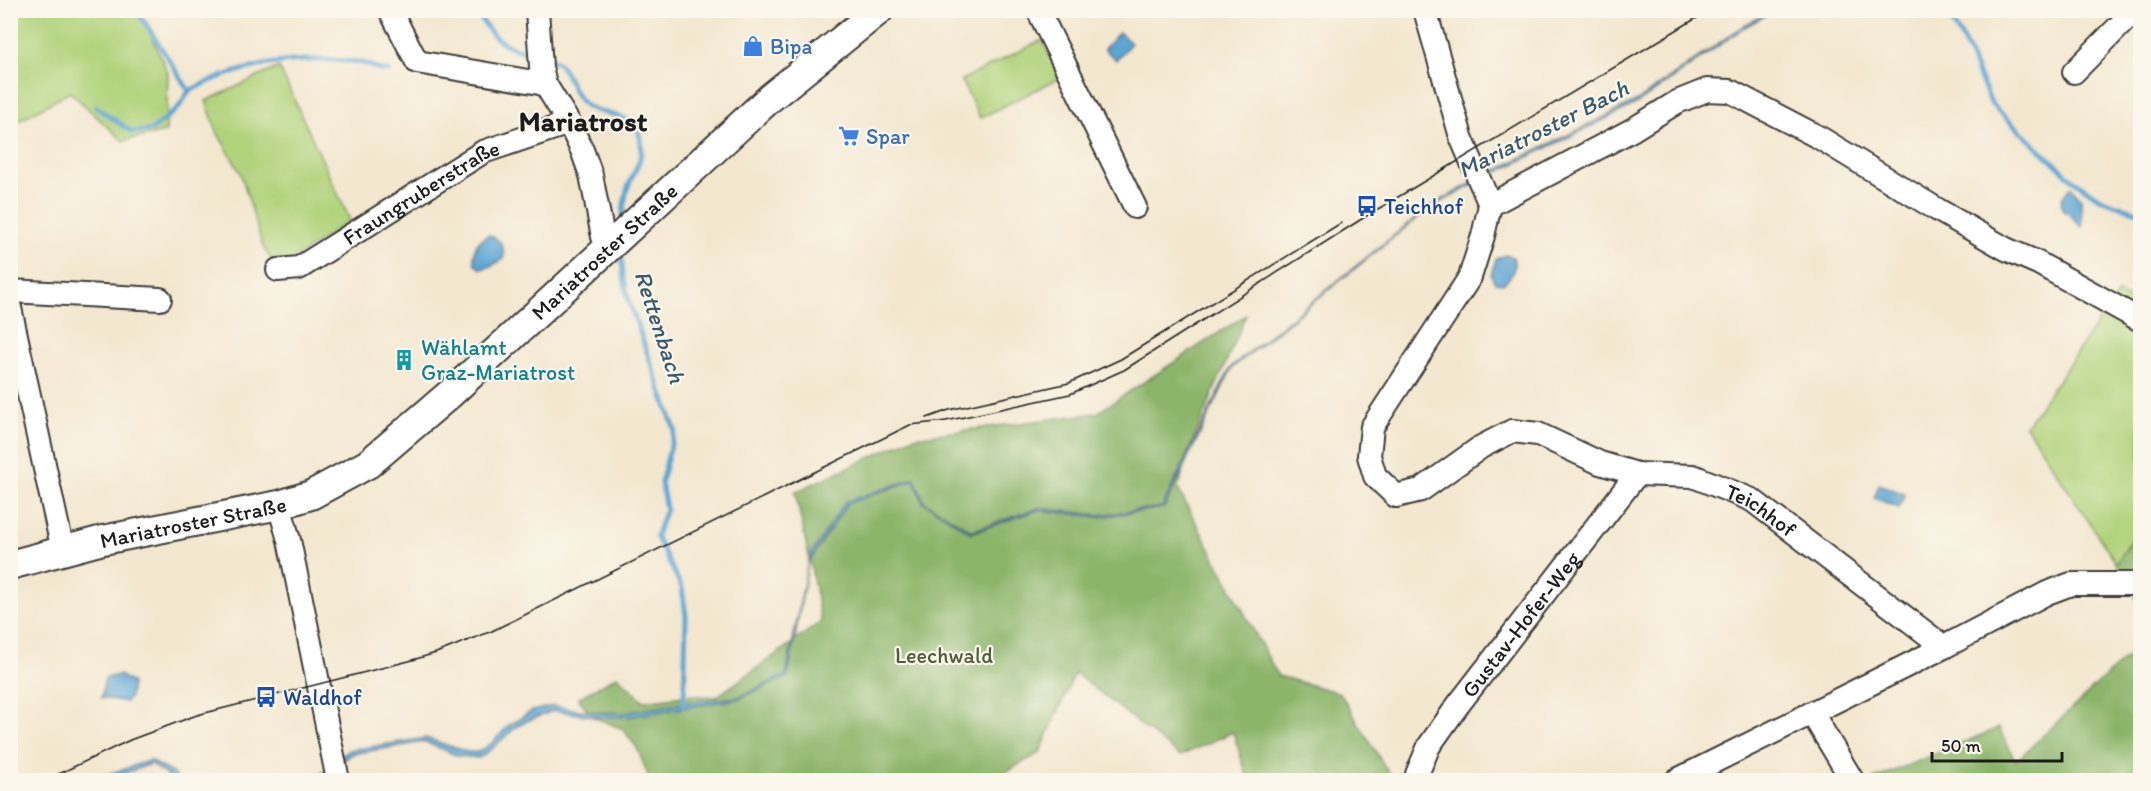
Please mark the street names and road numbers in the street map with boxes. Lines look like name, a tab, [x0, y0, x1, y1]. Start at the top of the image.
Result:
street label: Fraungruberstraße	[338, 134, 503, 251]
street label: Mariatroster Straße	[526, 178, 683, 326]
street label: Teichhof	[1722, 478, 1802, 543]
street label: Mariatroster Straße	[98, 491, 290, 554]
street label: Gustav-Hofer-Weg	[1456, 545, 1587, 703]

